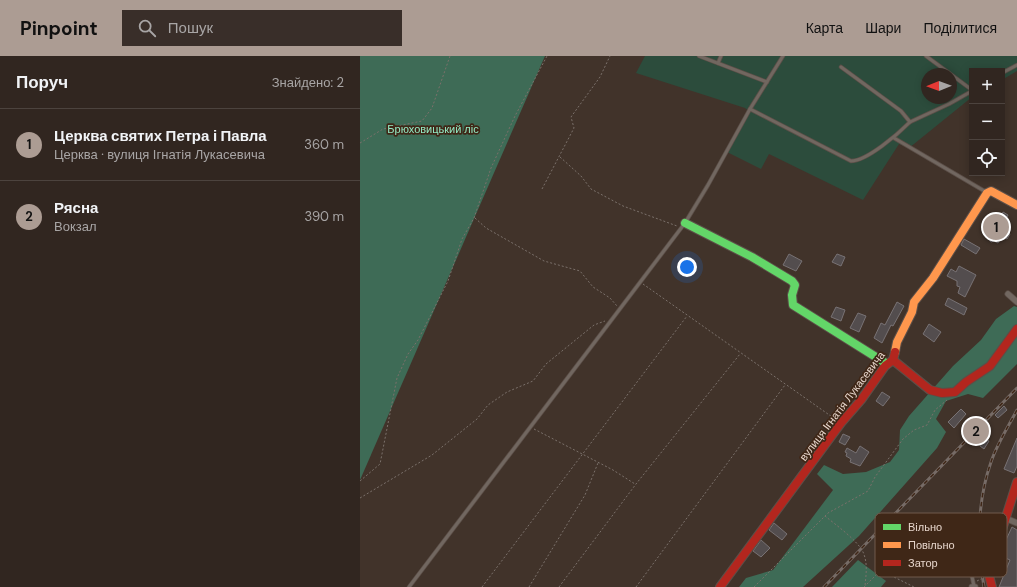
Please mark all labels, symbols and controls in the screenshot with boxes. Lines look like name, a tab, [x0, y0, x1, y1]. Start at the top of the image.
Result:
search box	[122, 10, 402, 46]
text: Pinpoint	[20, 16, 98, 41]
icon: search	[136, 17, 158, 39]
text: Пошук	[168, 18, 213, 38]
text: Карта	[806, 19, 843, 37]
text: Шари	[865, 19, 901, 37]
text: Поділитися	[923, 19, 997, 37]
north arrow	[921, 68, 957, 104]
map controls	[969, 68, 1005, 176]
button: +	[969, 68, 1005, 104]
text: Поруч	[16, 71, 68, 93]
text: Знайдено: 2	[272, 74, 344, 91]
button: −	[969, 104, 1005, 140]
park label: Брюховицький ліс	[387, 122, 479, 136]
text: Церква святих Петра і Павла	[54, 126, 267, 146]
text: 1	[27, 136, 31, 153]
text: 360 m	[304, 136, 344, 153]
button: locate	[969, 140, 1005, 176]
text: Церква · вулиця Ігнатія Лукасевича	[54, 146, 265, 163]
text: Рясна	[54, 198, 98, 218]
text: 2	[25, 208, 33, 225]
text: 390 m	[305, 208, 344, 225]
pin: 1	[983, 212, 1009, 242]
text: Вокзал	[54, 218, 97, 235]
your location	[677, 257, 697, 277]
street label: вулиця Ігнатія Лукасевича	[796, 348, 888, 464]
pin: 2	[963, 416, 989, 446]
legend	[875, 513, 1007, 577]
text: Вільно	[908, 520, 942, 534]
text: Повільно	[908, 538, 955, 552]
text: Затор	[908, 556, 938, 570]

